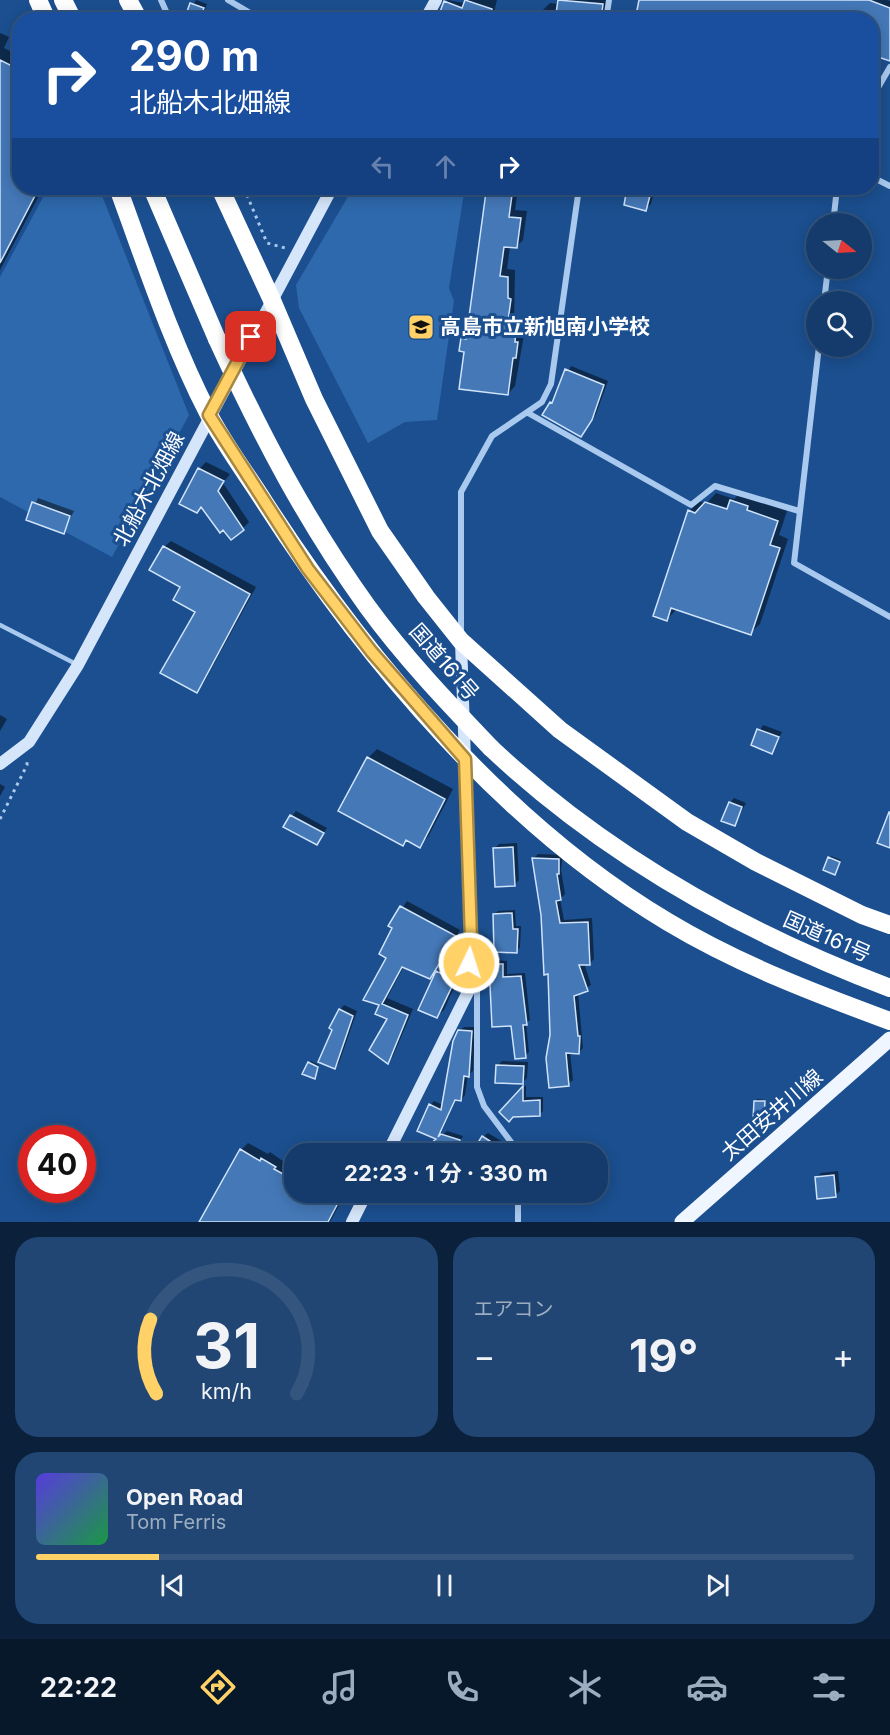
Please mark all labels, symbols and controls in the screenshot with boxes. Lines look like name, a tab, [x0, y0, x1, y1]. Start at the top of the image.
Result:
text: 290 m	[129, 30, 259, 81]
icon: right	[30, 36, 108, 114]
text: 北船木北畑線	[129, 86, 291, 119]
icon: left	[366, 150, 399, 183]
icon: ahead	[429, 150, 462, 183]
icon: right	[492, 150, 525, 183]
north arrow	[806, 213, 872, 279]
map controls	[806, 213, 872, 357]
button: search	[806, 291, 872, 357]
pin	[225, 311, 276, 362]
school or university icon: 高島市立新旭南小学校	[406, 312, 436, 342]
place label: 高島市立新旭南小学校	[440, 314, 650, 339]
icon: arrive	[234, 320, 267, 353]
street label: 北船木北畑線	[108, 427, 189, 550]
street label: 国道161号	[404, 618, 484, 705]
street label: 国道161号	[780, 906, 875, 967]
position arrow	[437, 931, 501, 995]
street label: 太田安井川線	[716, 1064, 827, 1165]
speed limit sign: 40	[18, 1125, 96, 1203]
text: 22:23 · 1 分 · 330 m	[344, 1160, 548, 1186]
text: エアコン	[474, 1297, 554, 1321]
text: 31	[193, 1308, 260, 1383]
text: 19°	[629, 1328, 698, 1383]
text: −	[474, 1336, 495, 1376]
text: +	[832, 1336, 854, 1376]
text: km/h	[201, 1378, 252, 1404]
text: Open Road	[126, 1484, 243, 1510]
text: Tom Ferris	[126, 1510, 226, 1534]
icon: previous	[156, 1569, 189, 1602]
icon: pause	[428, 1569, 461, 1602]
icon: next	[701, 1569, 734, 1602]
icon: directions	[197, 1666, 239, 1708]
icon: music	[319, 1666, 361, 1708]
icon: phone	[441, 1666, 483, 1708]
icon: climate	[564, 1666, 606, 1708]
icon: car	[686, 1666, 728, 1708]
icon: filters	[808, 1666, 850, 1708]
text: 22:22	[40, 1671, 117, 1704]

